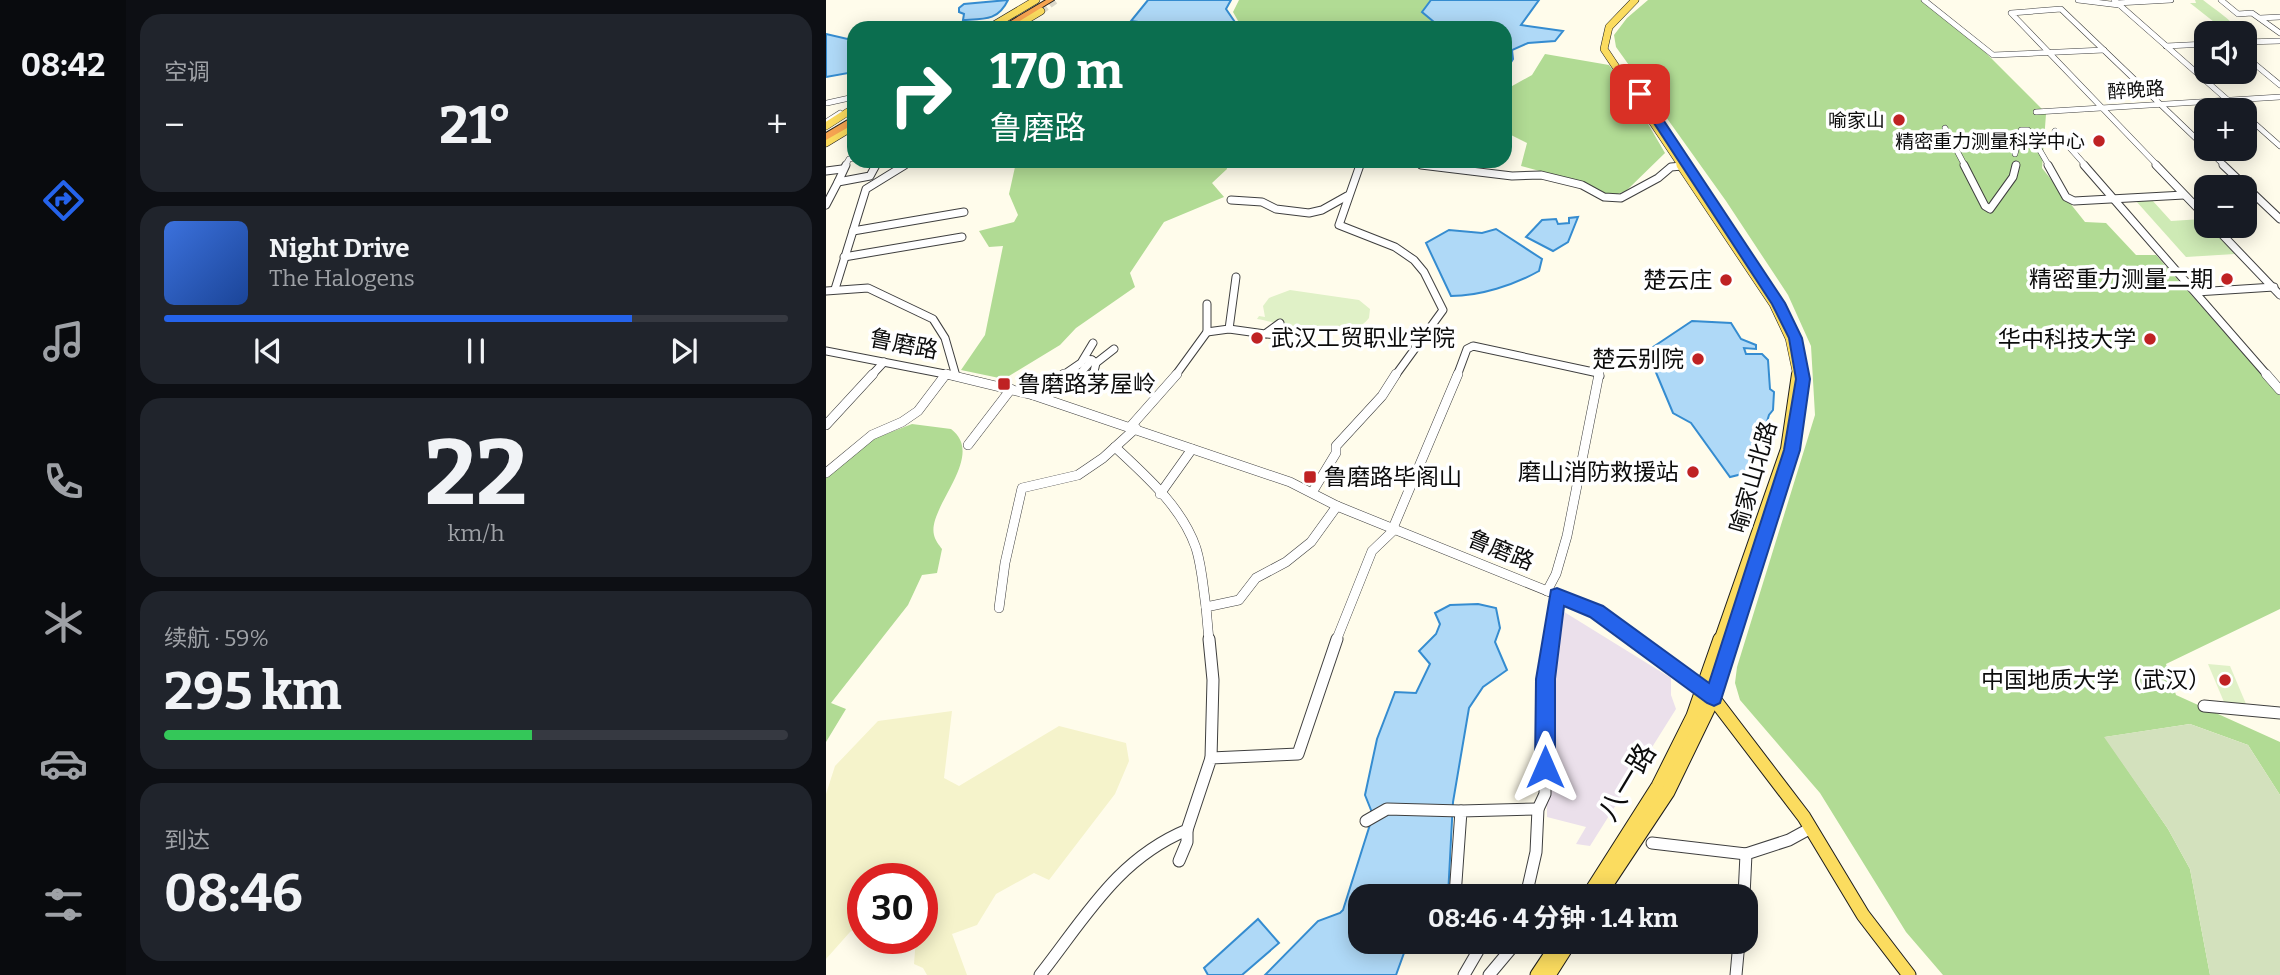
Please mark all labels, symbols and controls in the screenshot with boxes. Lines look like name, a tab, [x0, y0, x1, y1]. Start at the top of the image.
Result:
map controls	[2194, 21, 2257, 238]
button: sound	[2194, 21, 2257, 84]
text: 170 m	[990, 42, 1123, 101]
text: 08:42	[21, 46, 105, 84]
icon: right	[875, 49, 966, 140]
text: 空调	[164, 58, 210, 86]
pin	[1610, 64, 1670, 124]
icon: arrive	[1621, 75, 1659, 113]
street label: 醉晚路	[2107, 77, 2165, 103]
text: 21°	[439, 94, 512, 157]
button: +	[2194, 98, 2257, 161]
text: −	[164, 102, 185, 148]
text: +	[766, 102, 788, 148]
text: 鲁磨路	[990, 109, 1086, 147]
place label: 喻家山	[1828, 109, 1885, 132]
marker: 喻家山	[1891, 112, 1907, 128]
place label: 精密重力测量科学中心	[1895, 130, 2085, 153]
marker: 精密重力测量科学中心	[2091, 133, 2107, 149]
button: −	[2194, 175, 2257, 238]
icon: directions	[39, 176, 88, 225]
text: Night Drive	[269, 233, 410, 264]
text: The Halogens	[269, 264, 415, 292]
place label: 精密重力测量二期	[2029, 265, 2213, 293]
place label: 楚云庄	[1643, 266, 1712, 294]
marker: 精密重力测量二期	[2219, 271, 2235, 287]
marker: 楚云庄	[1718, 272, 1734, 288]
icon: music	[39, 317, 88, 366]
street label: 鲁磨路	[867, 324, 941, 364]
place label: 武汉工贸职业学院	[1271, 324, 1455, 352]
place label: 华中科技大学	[1998, 325, 2136, 353]
marker: 武汉工贸职业学院	[1249, 330, 1265, 346]
marker: 华中科技大学	[2142, 331, 2158, 347]
icon: previous	[249, 332, 287, 370]
icon: pause	[457, 332, 495, 370]
icon: next	[665, 332, 703, 370]
place label: 楚云别院	[1592, 345, 1684, 373]
marker: 楚云别院	[1690, 351, 1706, 367]
place label: 鲁磨路茅屋岭	[1018, 370, 1156, 398]
marker: 鲁磨路茅屋岭	[996, 376, 1012, 392]
street label: 喻家山北路	[1724, 418, 1782, 536]
text: 22	[425, 419, 527, 528]
icon: phone	[39, 457, 88, 506]
place label: 磨山消防救援站	[1518, 458, 1679, 486]
place label: 鲁磨路毕阁山	[1324, 463, 1462, 491]
marker: 磨山消防救援站	[1685, 464, 1701, 480]
marker: 鲁磨路毕阁山	[1302, 469, 1318, 485]
text: km/h	[448, 519, 504, 547]
street label: 鲁磨路	[1464, 524, 1538, 576]
icon: climate	[39, 598, 88, 647]
text: 续航 · 59%	[164, 624, 269, 652]
text: 295 km	[164, 660, 342, 723]
place label: 中国地质大学（武汉）	[1981, 666, 2211, 694]
marker: 中国地质大学（武汉）	[2217, 672, 2233, 688]
position arrow	[1508, 730, 1582, 804]
street label: 八一路	[1591, 737, 1663, 827]
icon: car	[39, 739, 88, 788]
text: 到达	[164, 826, 210, 854]
text: 08:46	[164, 862, 303, 925]
speed limit sign: 30	[847, 863, 938, 954]
icon: filters	[39, 880, 88, 929]
text: 08:46 · 4 分钟 · 1.4 km	[1428, 903, 1678, 934]

